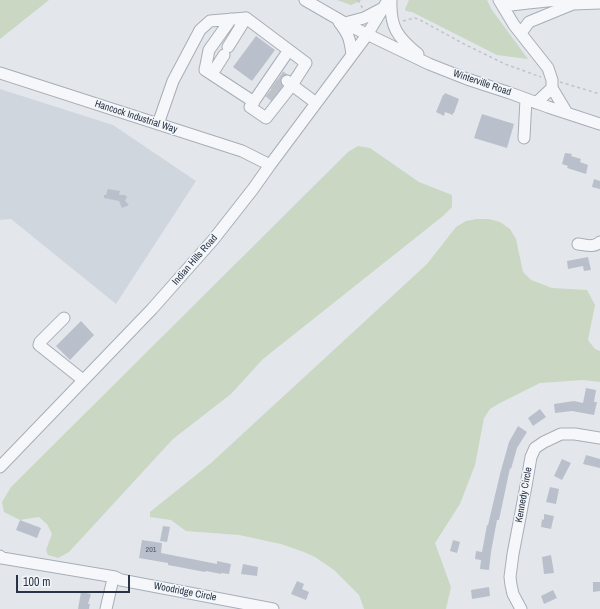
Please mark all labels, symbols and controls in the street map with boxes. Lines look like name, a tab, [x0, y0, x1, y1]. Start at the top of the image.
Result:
street label: Winterville Road	[451, 67, 513, 99]
street label: Hancock Industrial Way	[93, 98, 179, 136]
street label: Indian Hills Road	[170, 232, 220, 288]
street label: Kennedy Circle	[513, 466, 535, 524]
house number: 201	[146, 545, 156, 555]
scale bar	[18, 567, 132, 593]
text: 100 m	[23, 574, 50, 590]
street label: Woodridge Circle	[153, 580, 217, 604]

